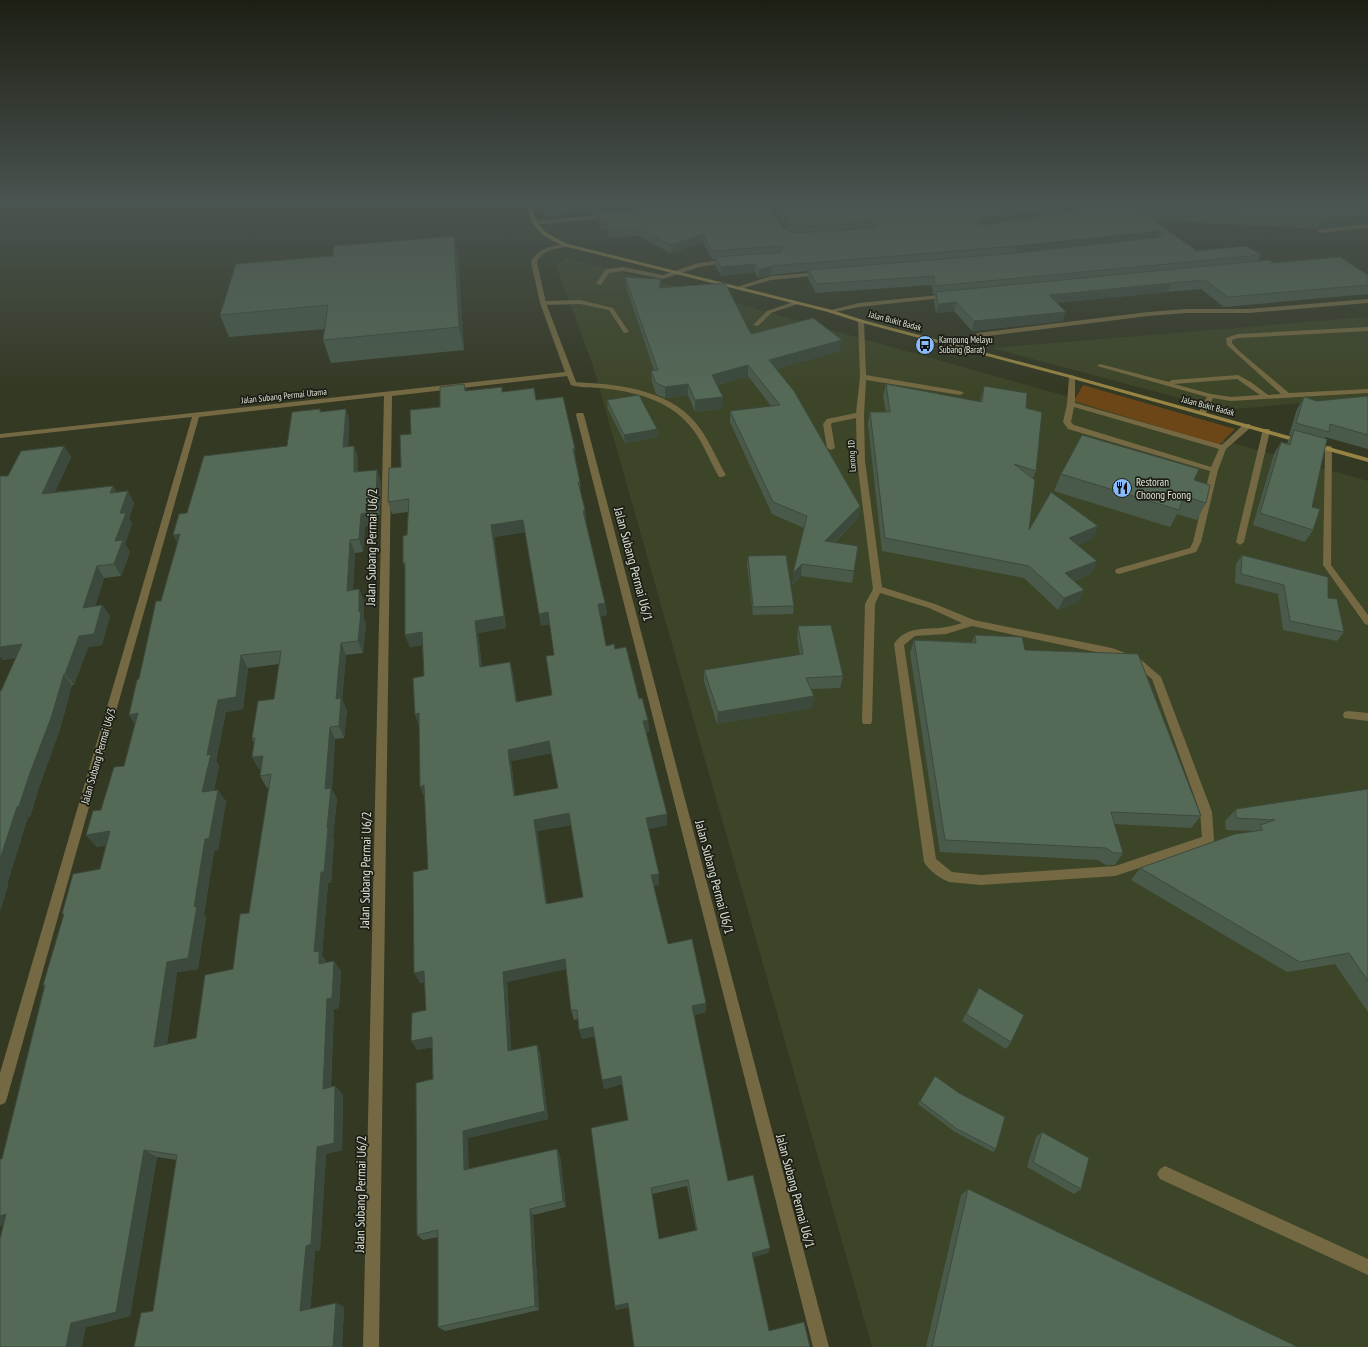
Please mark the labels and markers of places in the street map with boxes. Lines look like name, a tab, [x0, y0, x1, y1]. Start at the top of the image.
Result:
bus stop icon: Kampung Melayu Subang (Barat)	[914, 334, 936, 356]
place label: Kampung Melayu Subang (Barat)	[939, 334, 993, 356]
place label: Restoran Choong Foong	[1136, 475, 1191, 502]
restaurant icon: Restoran Choong Foong	[1111, 477, 1133, 499]

